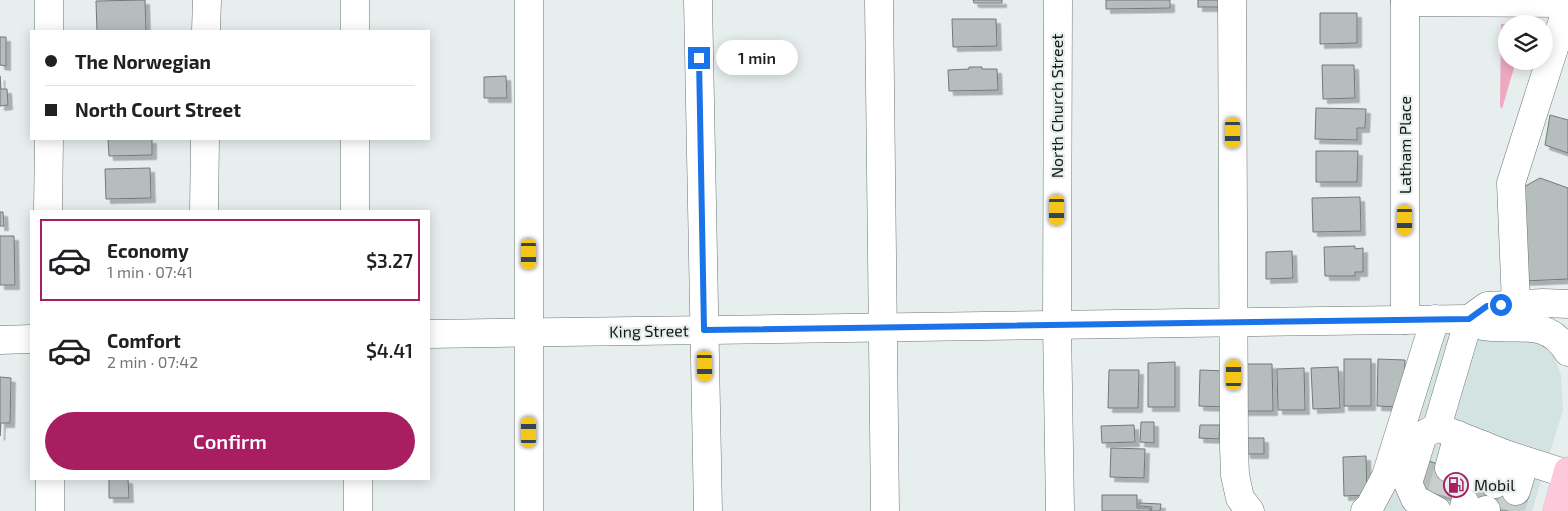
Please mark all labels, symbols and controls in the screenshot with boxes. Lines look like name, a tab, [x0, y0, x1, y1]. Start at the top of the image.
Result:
map controls	[1498, 15, 1553, 70]
button: layers	[1498, 15, 1553, 70]
street label: North Church Street	[1047, 34, 1066, 178]
callout: 1 min	[716, 40, 799, 76]
route end	[688, 47, 710, 69]
text: 1 min	[738, 48, 776, 67]
text: The Norwegian	[75, 50, 211, 73]
street label: Latham Place	[1395, 96, 1414, 194]
text: North Court Street	[75, 98, 241, 121]
car	[1225, 118, 1240, 148]
car	[1049, 195, 1064, 225]
car	[1397, 205, 1412, 235]
icon: car	[47, 238, 92, 283]
text: Economy	[107, 239, 189, 262]
car	[521, 239, 536, 269]
text: $3.27	[366, 249, 413, 272]
text: 1 min · 07:41	[107, 262, 193, 281]
route start	[1490, 294, 1512, 316]
street label: King Street	[609, 320, 689, 341]
icon: car	[47, 328, 92, 373]
text: Comfort	[107, 329, 181, 352]
text: $4.41	[366, 339, 413, 362]
car	[697, 351, 712, 381]
text: 2 min · 07:42	[107, 352, 198, 371]
car	[1226, 360, 1241, 390]
button: Confirm	[45, 412, 415, 470]
car	[521, 417, 536, 447]
fuel station icon: Mobil	[1443, 472, 1469, 498]
place label: Mobil	[1474, 475, 1515, 494]

